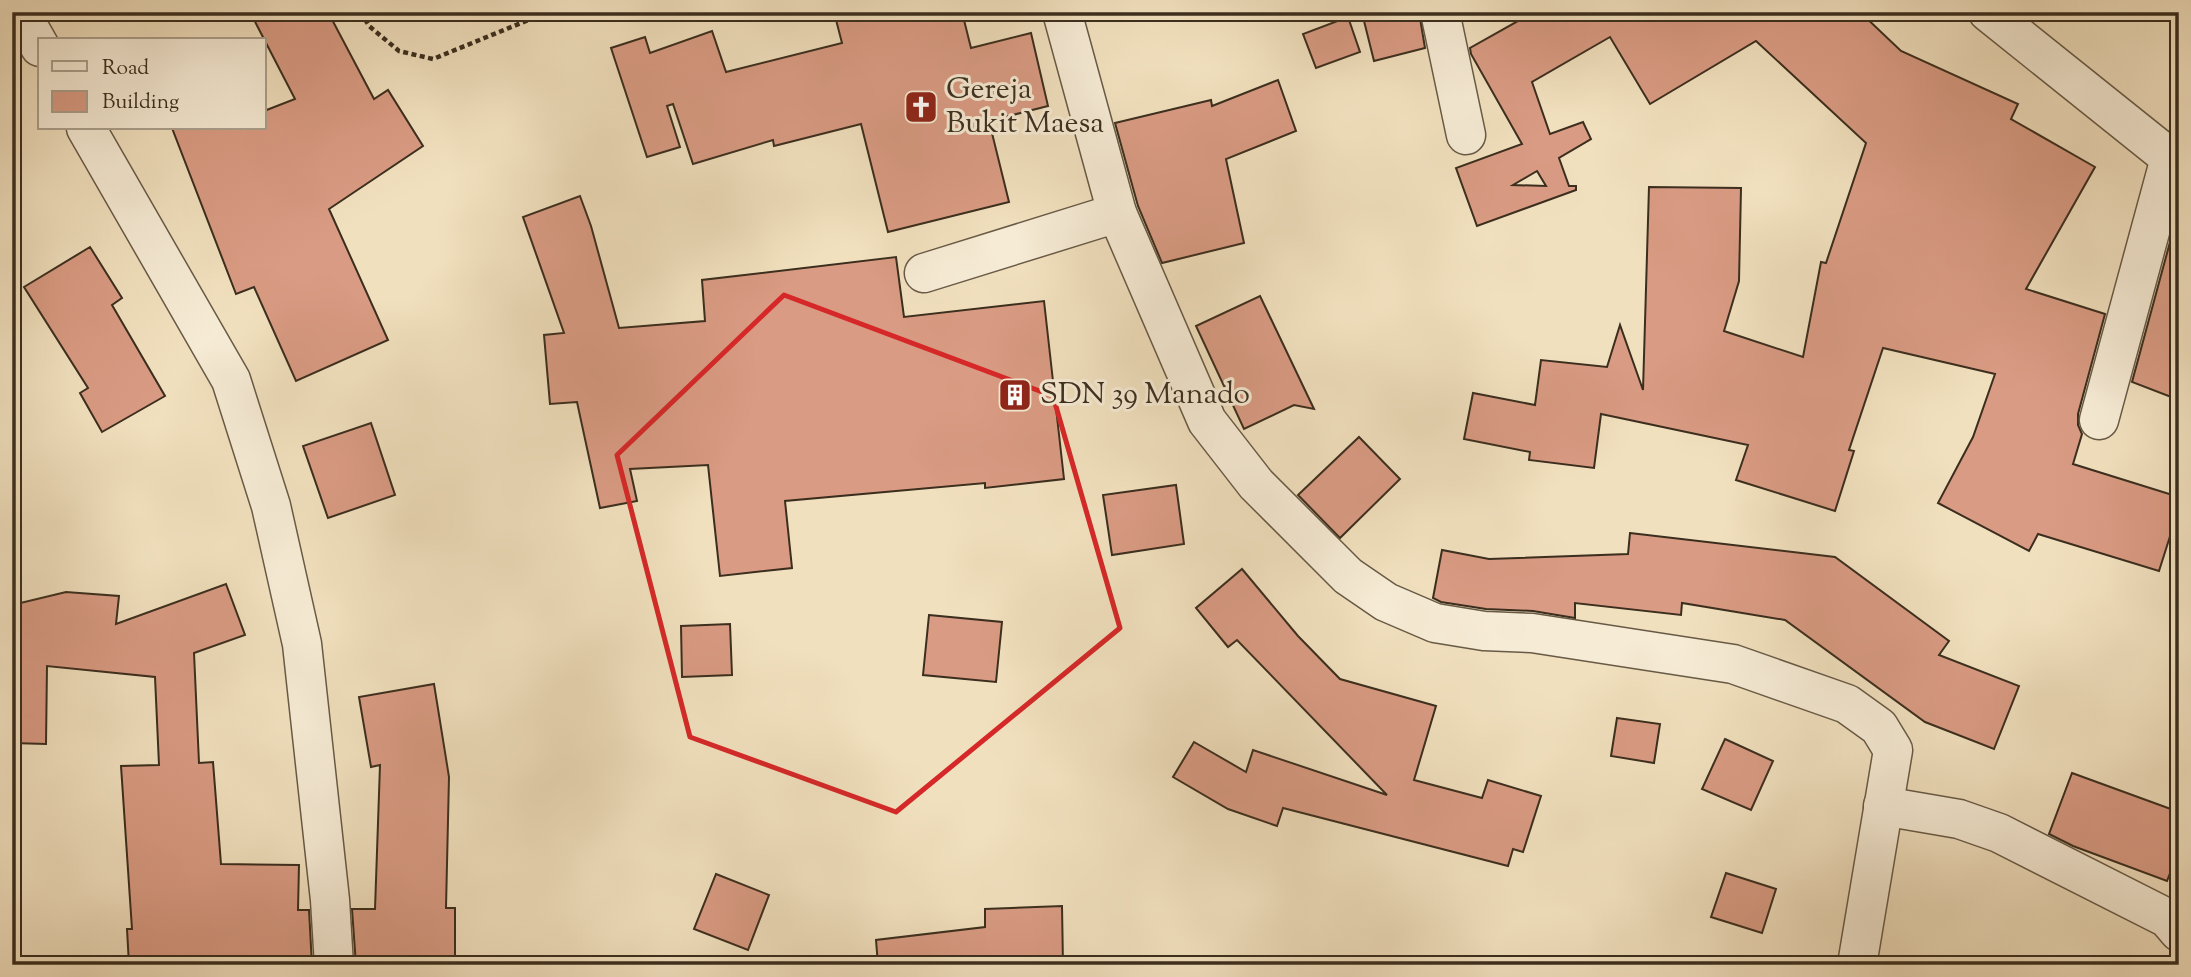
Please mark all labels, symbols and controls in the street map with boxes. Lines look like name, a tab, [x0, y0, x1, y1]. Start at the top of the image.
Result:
legend	[38, 38, 266, 130]
text: Road	[102, 54, 149, 84]
place label: Gereja Bukit Maesa	[946, 69, 1104, 146]
text: Building	[102, 88, 179, 118]
church icon: Gereja Bukit Maesa	[902, 88, 940, 126]
place label: SDN 39 Manado	[1040, 374, 1250, 417]
building icon: SDN 39 Manado	[996, 376, 1034, 414]

